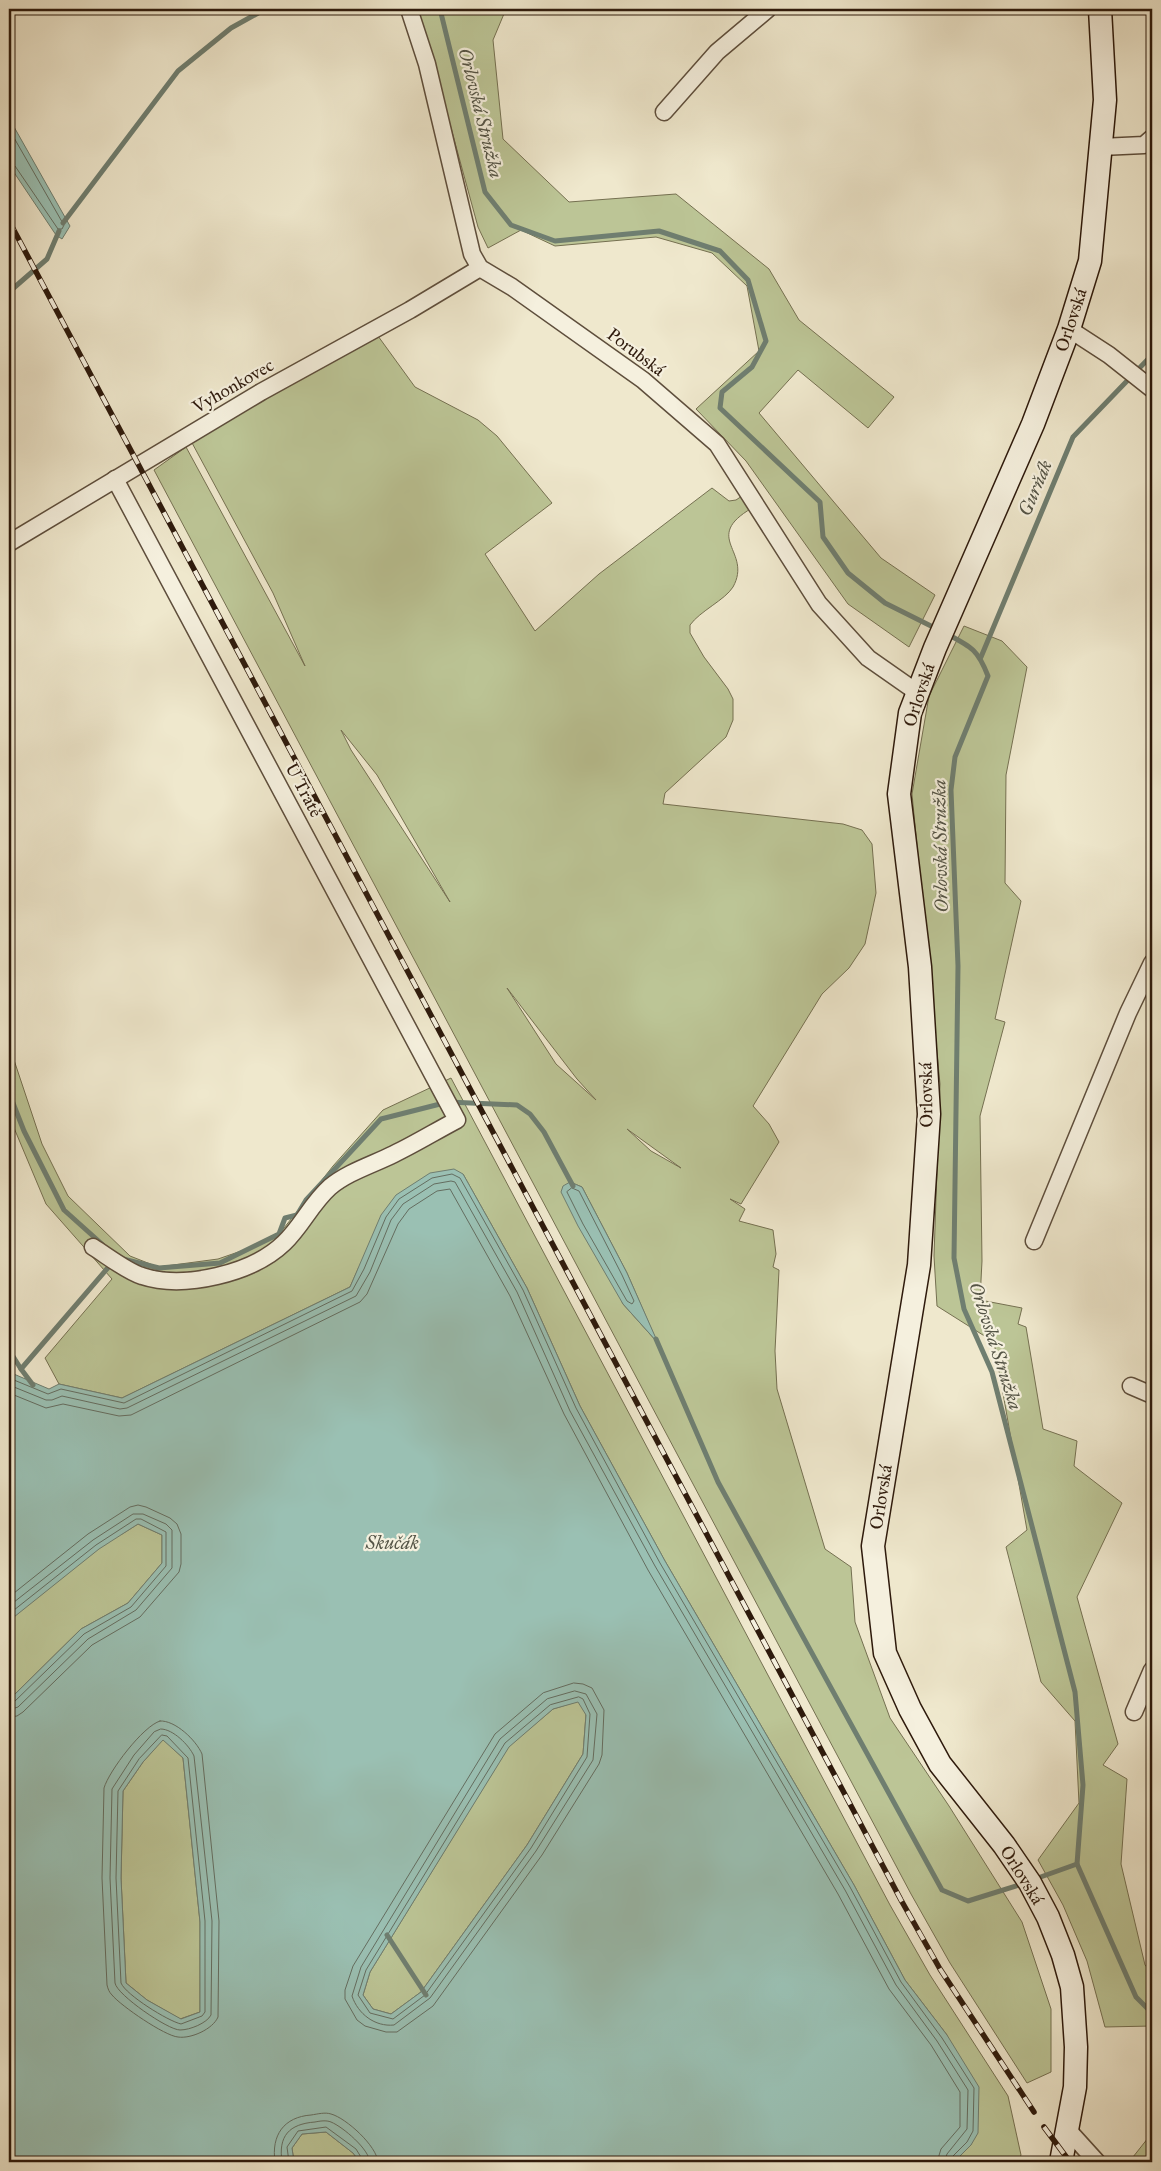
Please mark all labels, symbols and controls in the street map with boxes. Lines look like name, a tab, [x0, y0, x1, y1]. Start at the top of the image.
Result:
water label: Orlovská Stružka	[454, 46, 508, 180]
street label: Orlovská	[1050, 285, 1092, 355]
street label: Porubská	[603, 323, 670, 381]
street label: Vyhonkovec	[188, 354, 278, 419]
water label: Gurňák	[1013, 456, 1057, 519]
street label: Orlovská	[898, 660, 940, 730]
street label: U Tratě	[281, 759, 327, 821]
water label: Orlovská Stružka	[927, 779, 953, 913]
street label: Orlovská	[914, 1062, 938, 1128]
water label: Orlovská Stružka	[965, 1279, 1027, 1413]
street label: Orlovská	[865, 1463, 897, 1531]
water label: Skučák	[364, 1531, 419, 1554]
street label: Orlovská	[995, 1841, 1049, 1909]

